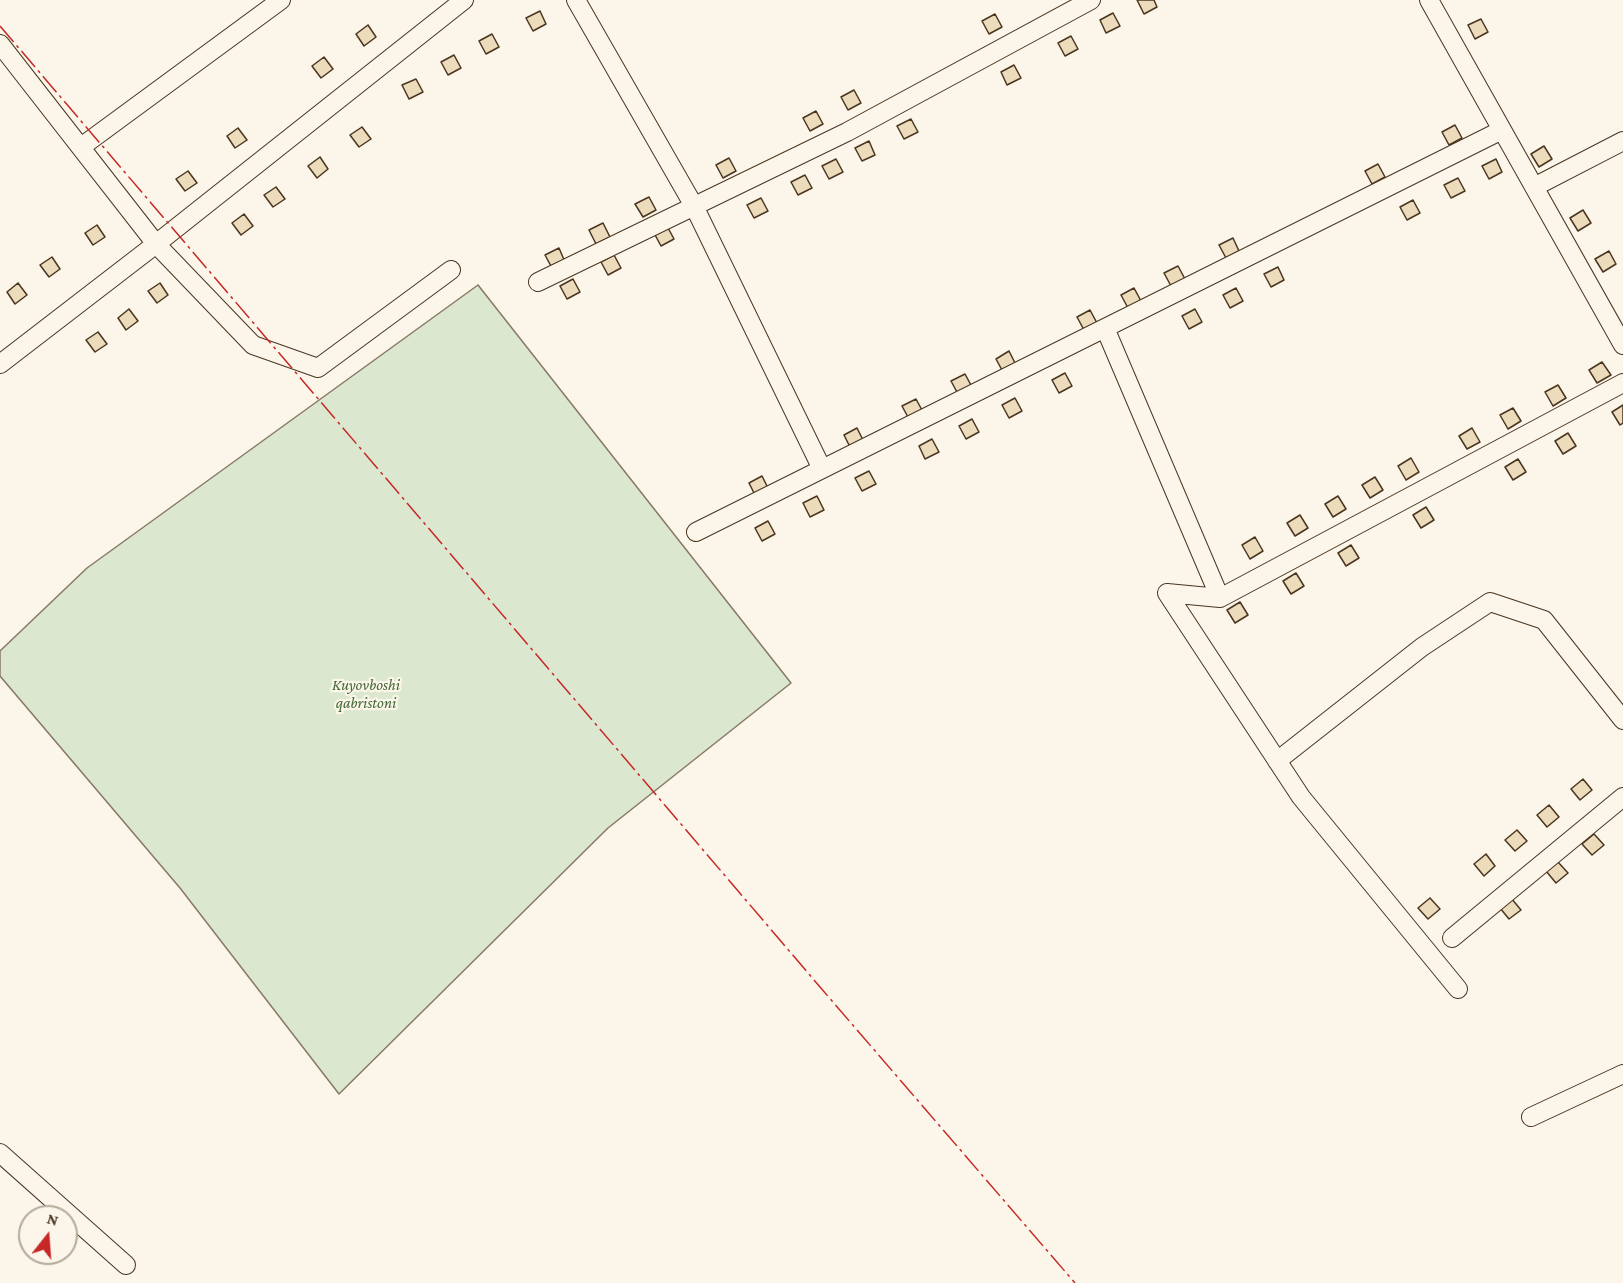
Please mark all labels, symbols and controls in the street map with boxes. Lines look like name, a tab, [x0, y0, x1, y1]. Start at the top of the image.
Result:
park label: Kuyovboshi qabristoni	[332, 675, 400, 713]
north arrow	[18, 1205, 78, 1265]
text: N	[45, 1209, 61, 1229]

